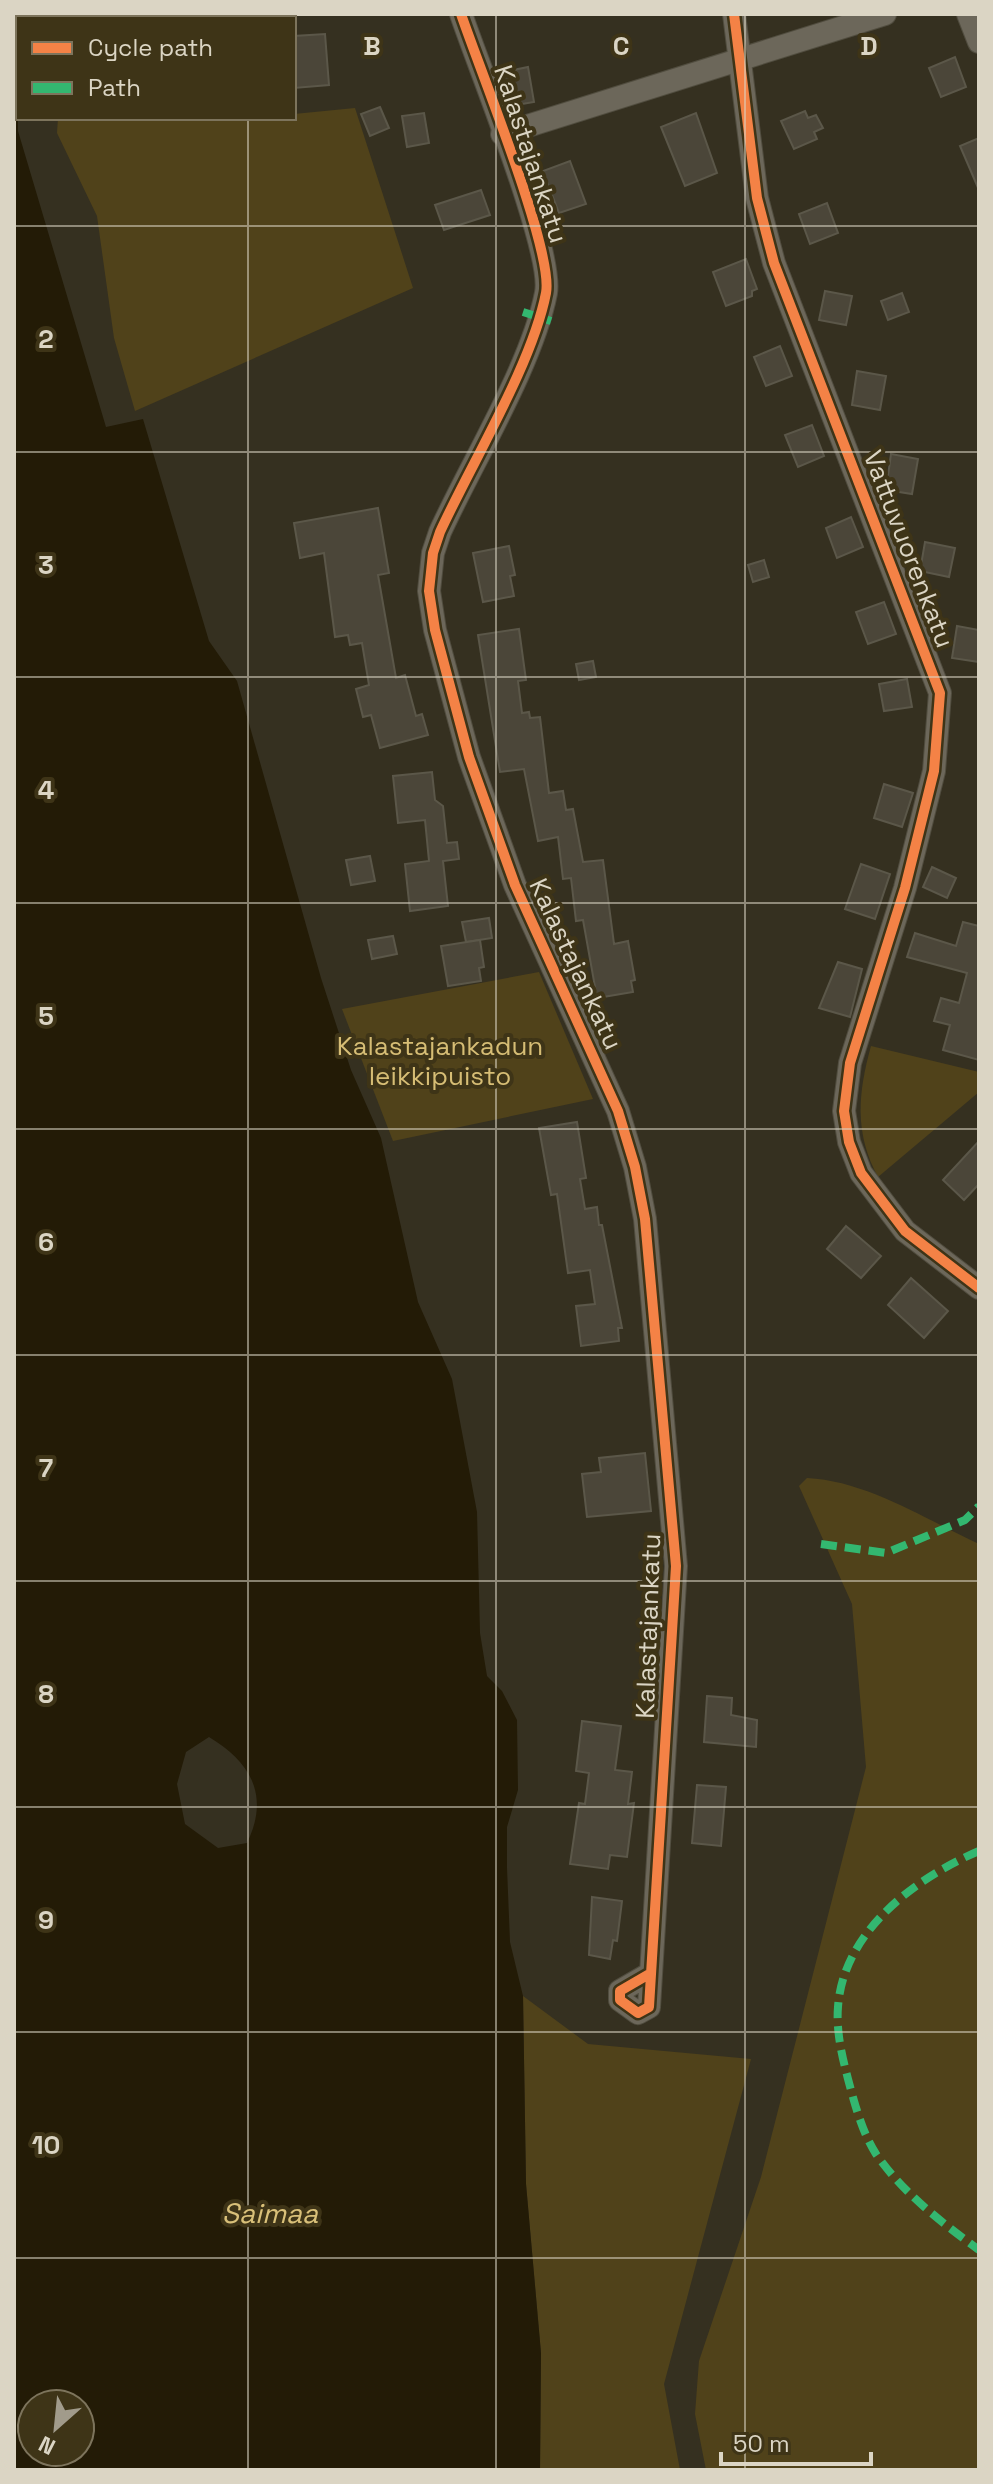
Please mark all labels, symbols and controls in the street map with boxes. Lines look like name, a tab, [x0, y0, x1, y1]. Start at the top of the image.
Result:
legend	[16, 16, 296, 120]
text: B	[363, 29, 381, 63]
text: C	[613, 29, 629, 63]
text: D	[860, 29, 878, 63]
text: Cycle path	[88, 32, 213, 63]
street label: Kalastajankatu	[486, 61, 576, 247]
text: Path	[88, 72, 141, 103]
text: 2	[38, 322, 54, 356]
street label: Vattuvuorenkatu	[856, 445, 962, 653]
text: 3	[38, 548, 54, 582]
text: 4	[38, 773, 54, 807]
street label: Kalastajankatu	[521, 873, 631, 1055]
text: 5	[38, 999, 54, 1033]
park label: Kalastajankadun leikkipuisto	[337, 1029, 543, 1093]
text: 6	[38, 1225, 54, 1259]
text: 7	[39, 1451, 53, 1485]
street label: Kalastajankatu	[628, 1533, 668, 1719]
text: 8	[38, 1677, 54, 1711]
text: 9	[38, 1903, 54, 1937]
text: 10	[32, 2128, 60, 2162]
water label: Saimaa	[222, 2195, 319, 2231]
north arrow	[16, 2388, 96, 2468]
scale bar	[721, 2416, 871, 2466]
text: 50 m	[733, 2428, 790, 2459]
text: N	[34, 2430, 60, 2462]

